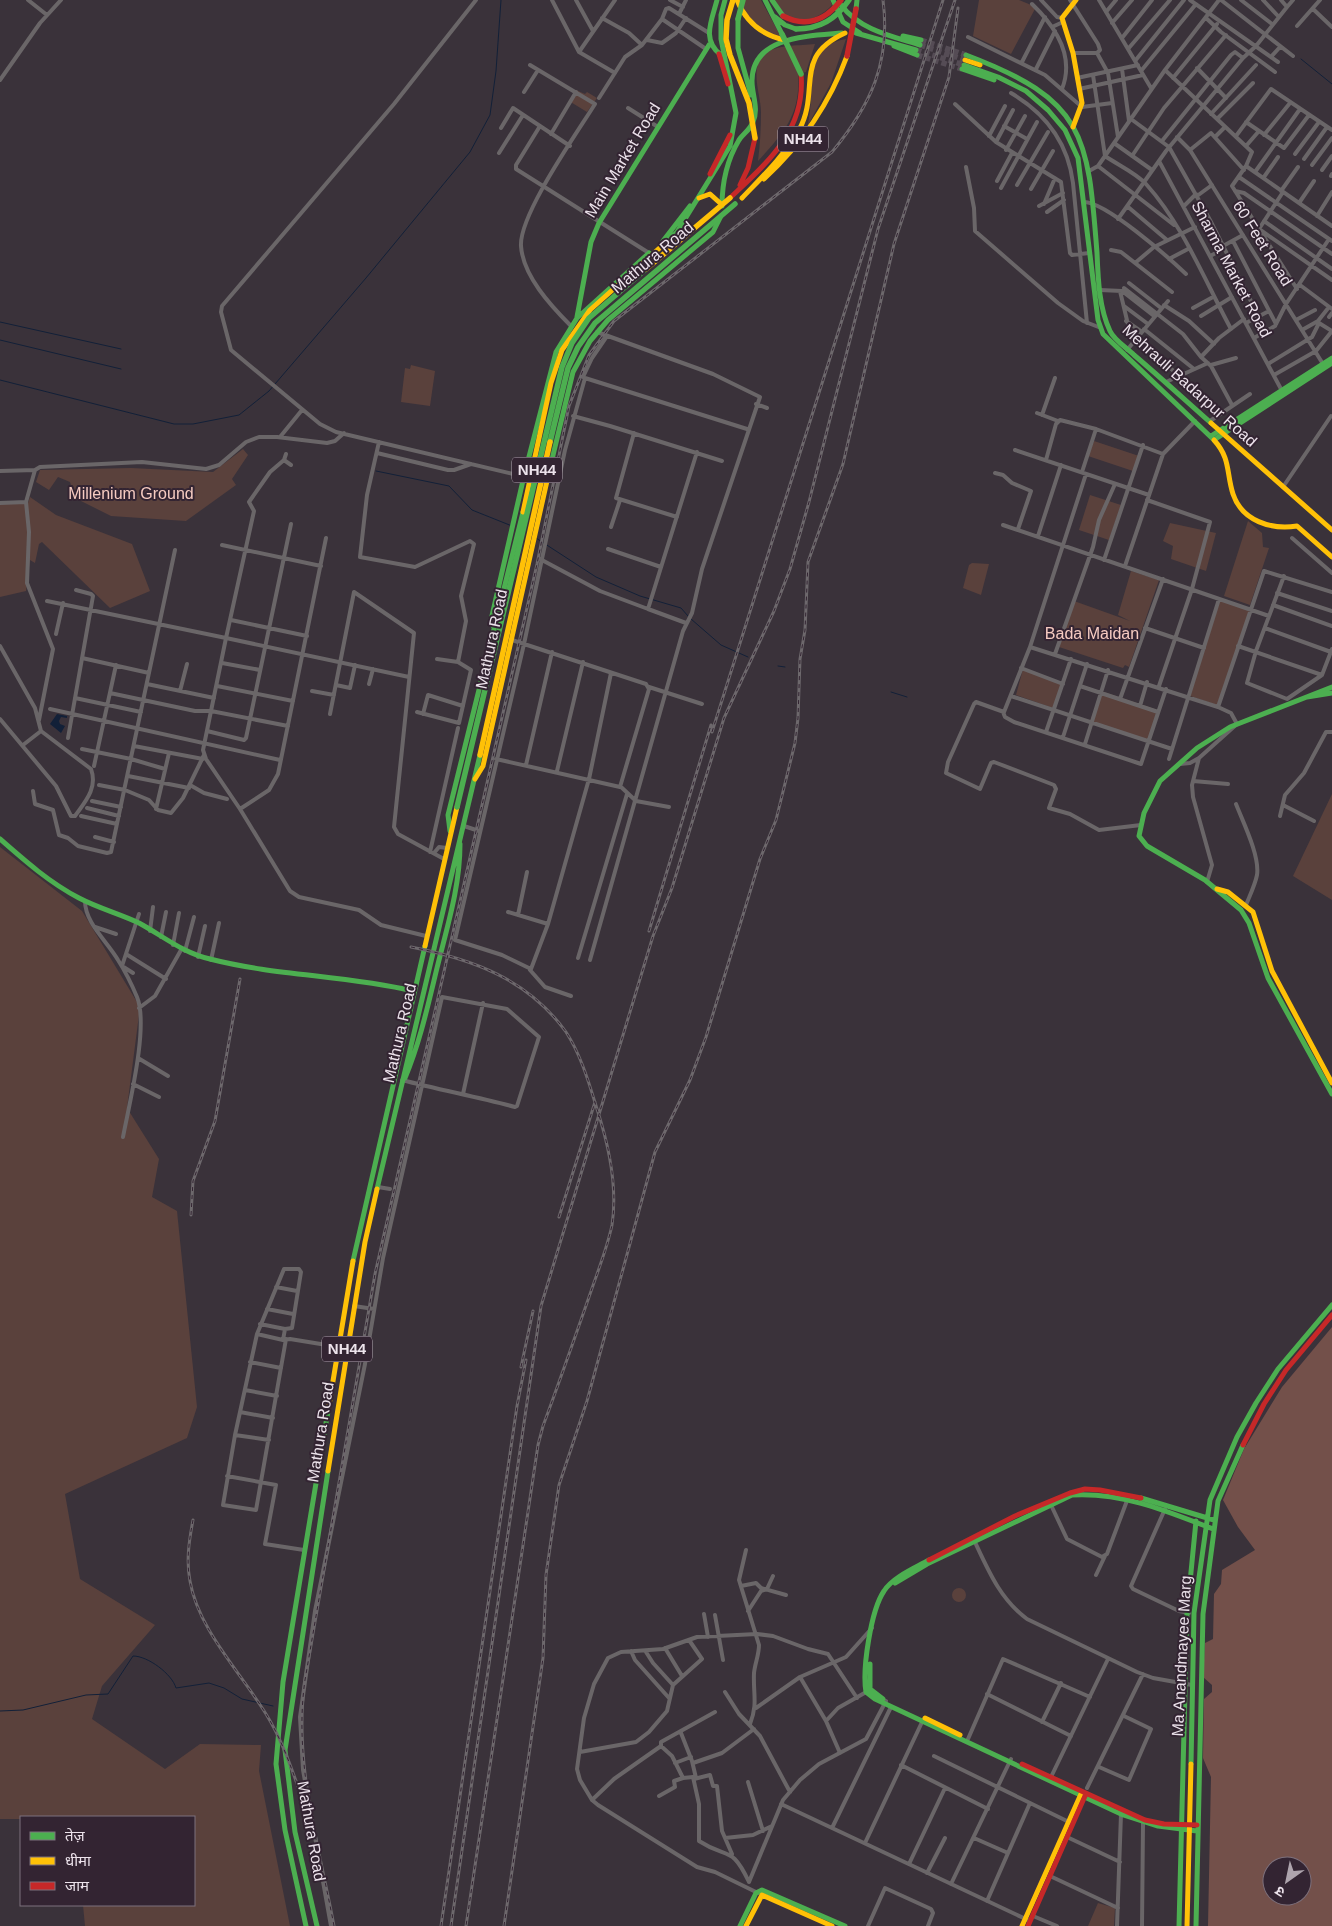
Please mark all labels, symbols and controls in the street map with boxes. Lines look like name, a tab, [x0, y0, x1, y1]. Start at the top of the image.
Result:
street label: Main Market Road	[581, 100, 663, 221]
road number: NH44	[778, 126, 828, 152]
street label: Sharma Market Road	[1188, 198, 1275, 340]
street label: 60 Feet Road	[1230, 198, 1295, 289]
street label: Mathura Road	[608, 218, 697, 296]
street label: Mehrauli Badarpur Road	[1119, 321, 1260, 450]
road number: NH44	[512, 458, 562, 482]
park label: Millenium Ground	[68, 485, 194, 502]
street label: Mathura Road	[473, 588, 510, 690]
park label: Bada Maidan	[1045, 625, 1139, 642]
street label: Mathura Road	[380, 982, 419, 1084]
road number: NH44	[322, 1336, 372, 1362]
street label: Mathura Road	[304, 1381, 337, 1483]
street label: Ma Anandmayee Marg	[1169, 1575, 1194, 1737]
street label: Mathura Road	[294, 1780, 329, 1882]
legend	[20, 1816, 195, 1906]
text: तेज़	[65, 1827, 86, 1844]
text: धीमा	[65, 1852, 92, 1869]
north arrow	[1262, 1856, 1312, 1906]
text: जाम	[65, 1877, 90, 1894]
text: उ	[1271, 1883, 1288, 1901]

